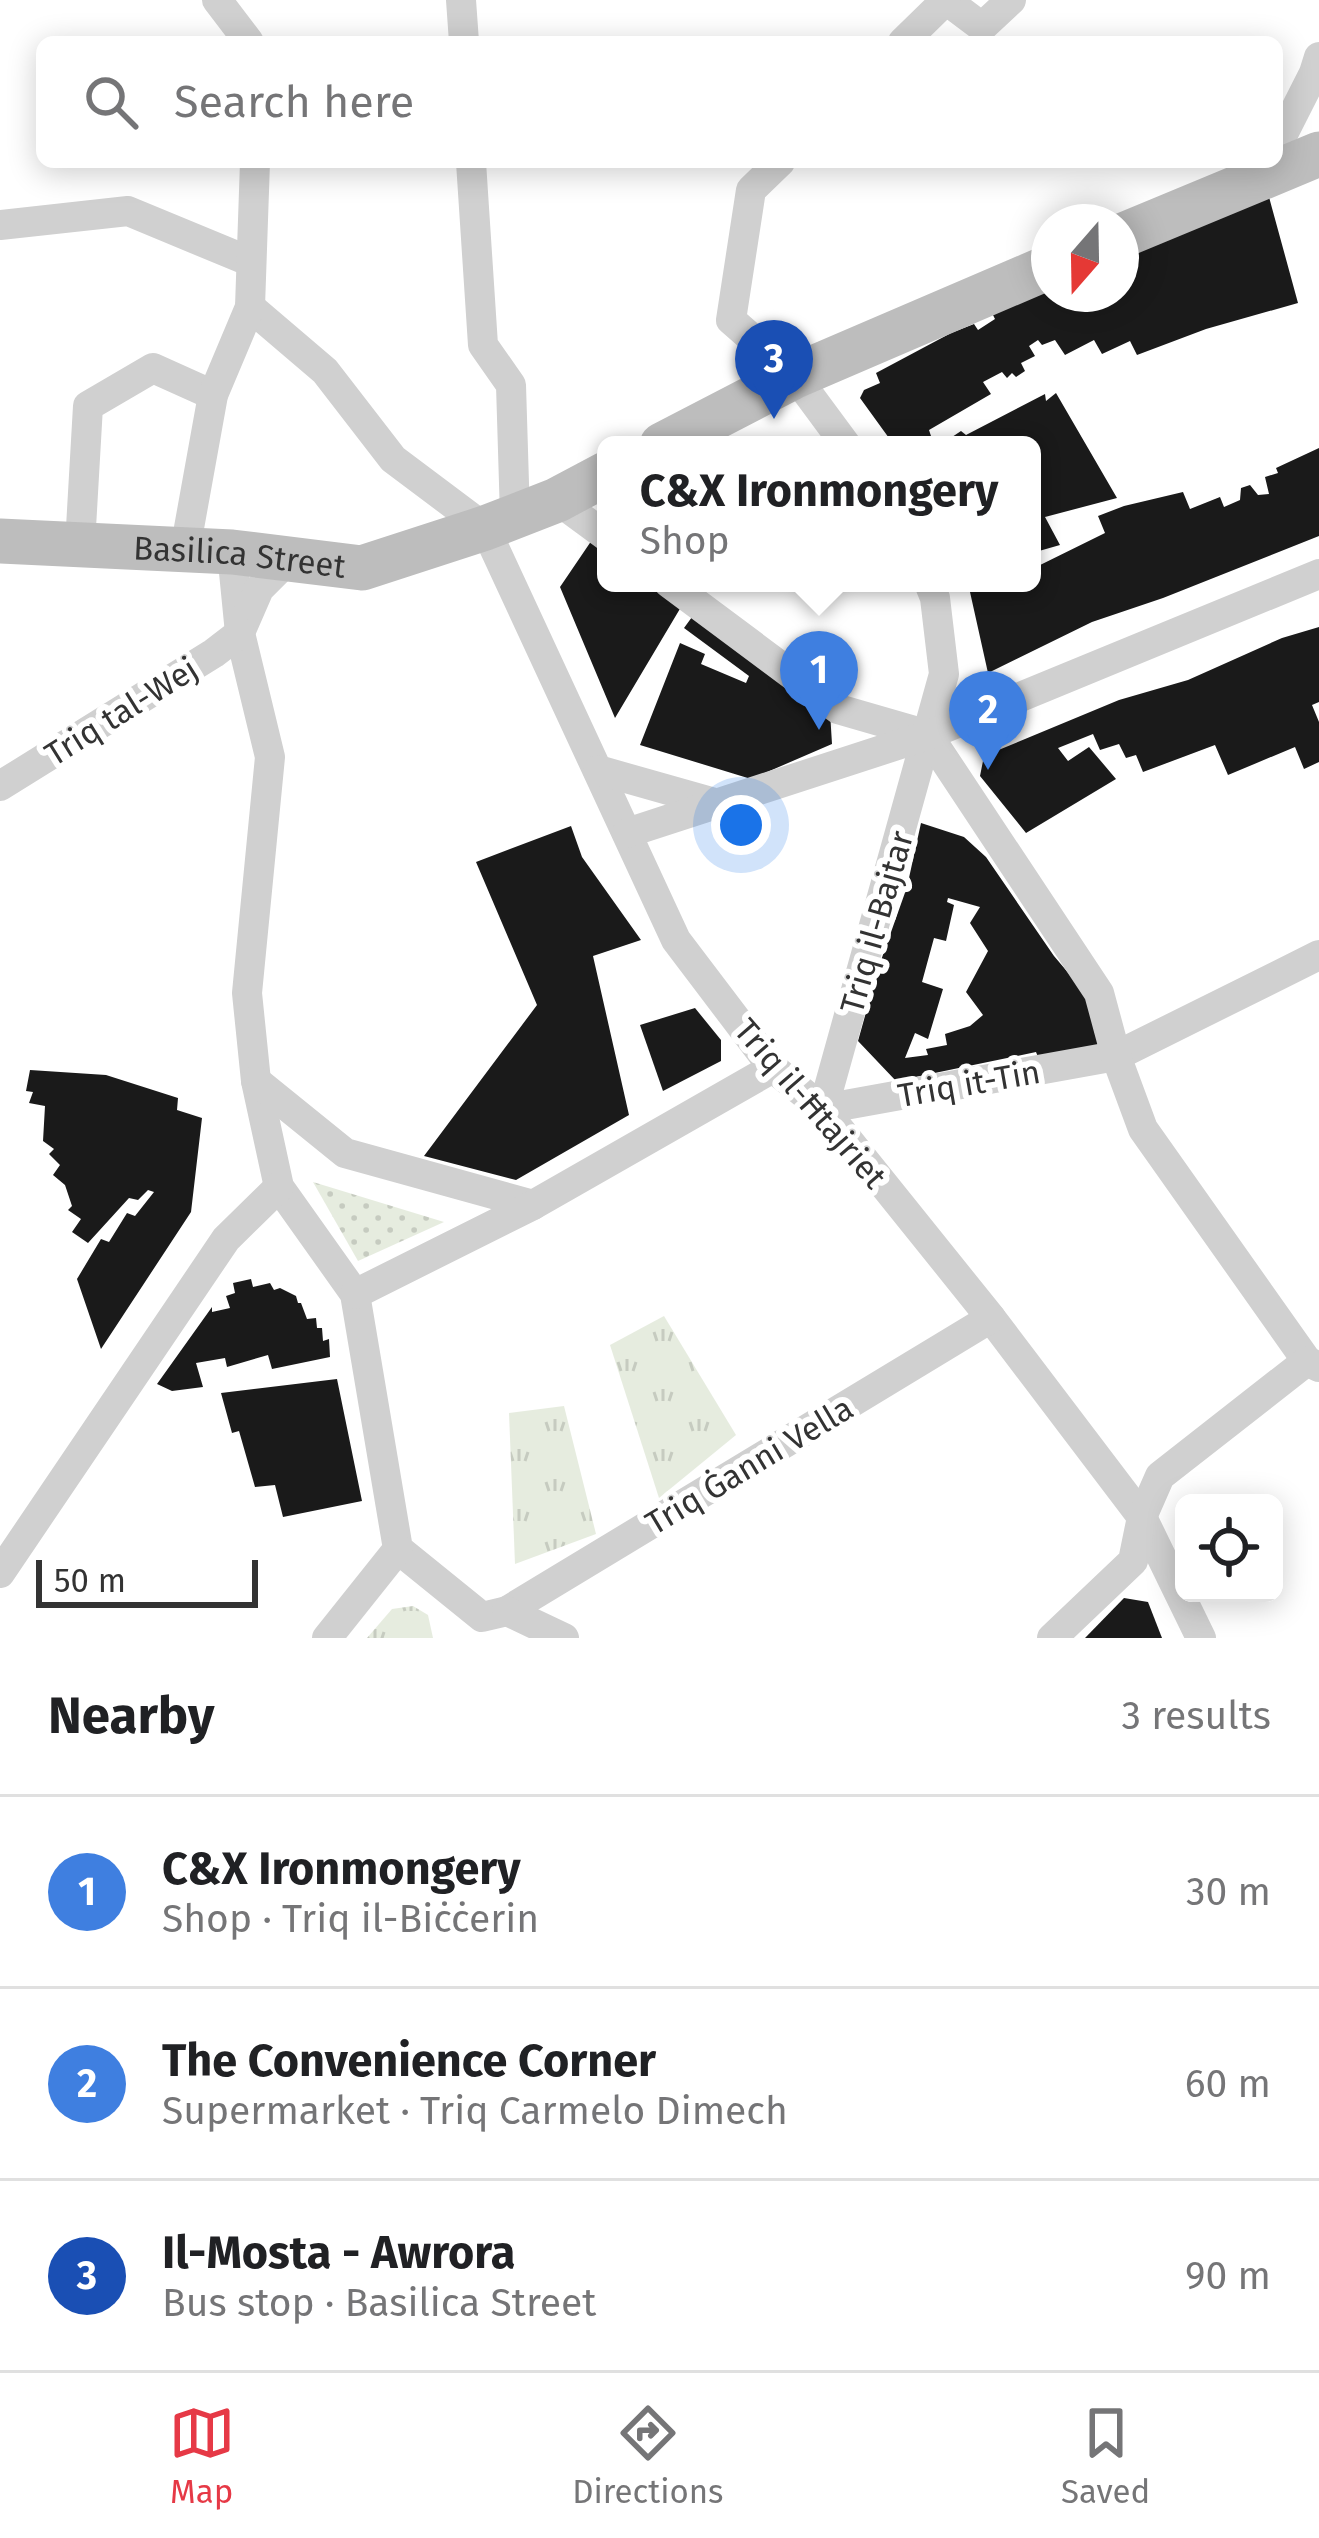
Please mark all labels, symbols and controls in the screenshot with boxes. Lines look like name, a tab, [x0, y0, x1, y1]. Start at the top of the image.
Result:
search box	[36, 36, 1283, 168]
icon: search	[78, 69, 144, 135]
text: Search here	[174, 75, 414, 129]
north arrow	[1031, 204, 1139, 312]
pin: 3	[735, 320, 813, 419]
popup	[597, 436, 1041, 592]
text: C&X Ironmongery	[640, 464, 998, 518]
text: Shop	[640, 518, 730, 564]
street label: Basilica Street	[132, 528, 348, 587]
pin: 1	[780, 631, 858, 730]
street label: Triq tal-Wej	[38, 649, 205, 775]
pin: 2	[949, 671, 1027, 770]
your location	[711, 795, 771, 855]
street label: Triq il-Bajtar	[832, 826, 922, 1018]
street label: Triq il-Ħtajriet	[726, 1011, 895, 1197]
street label: Triq it-Tin	[895, 1052, 1043, 1116]
street label: Triq Ġanni Vella	[639, 1388, 860, 1543]
map controls	[1175, 1494, 1283, 1602]
button: locate	[1175, 1494, 1283, 1602]
scale bar	[36, 1554, 258, 1607]
text: 50 m	[54, 1561, 126, 1601]
text: Nearby	[48, 1685, 214, 1747]
text: 3 results	[1121, 1693, 1271, 1739]
text: C&X Ironmongery	[162, 1842, 521, 1896]
text: 1	[78, 1869, 96, 1915]
text: 30 m	[1186, 1869, 1271, 1915]
text: Shop · Triq il-Biċċerin	[162, 1896, 539, 1942]
text: The Convenience Corner	[162, 2034, 656, 2088]
text: 2	[77, 2061, 97, 2107]
text: 60 m	[1185, 2061, 1271, 2107]
text: Supermarket · Triq Carmelo Dimech	[162, 2088, 788, 2134]
text: Il-Mosta - Awrora	[162, 2226, 515, 2280]
text: 3	[77, 2253, 97, 2299]
text: 90 m	[1185, 2253, 1271, 2299]
text: Bus stop · Basilica Street	[162, 2280, 596, 2326]
tab: Map	[169, 2400, 235, 2512]
tab: Directions	[572, 2400, 724, 2512]
tab: Saved	[1061, 2400, 1150, 2512]

